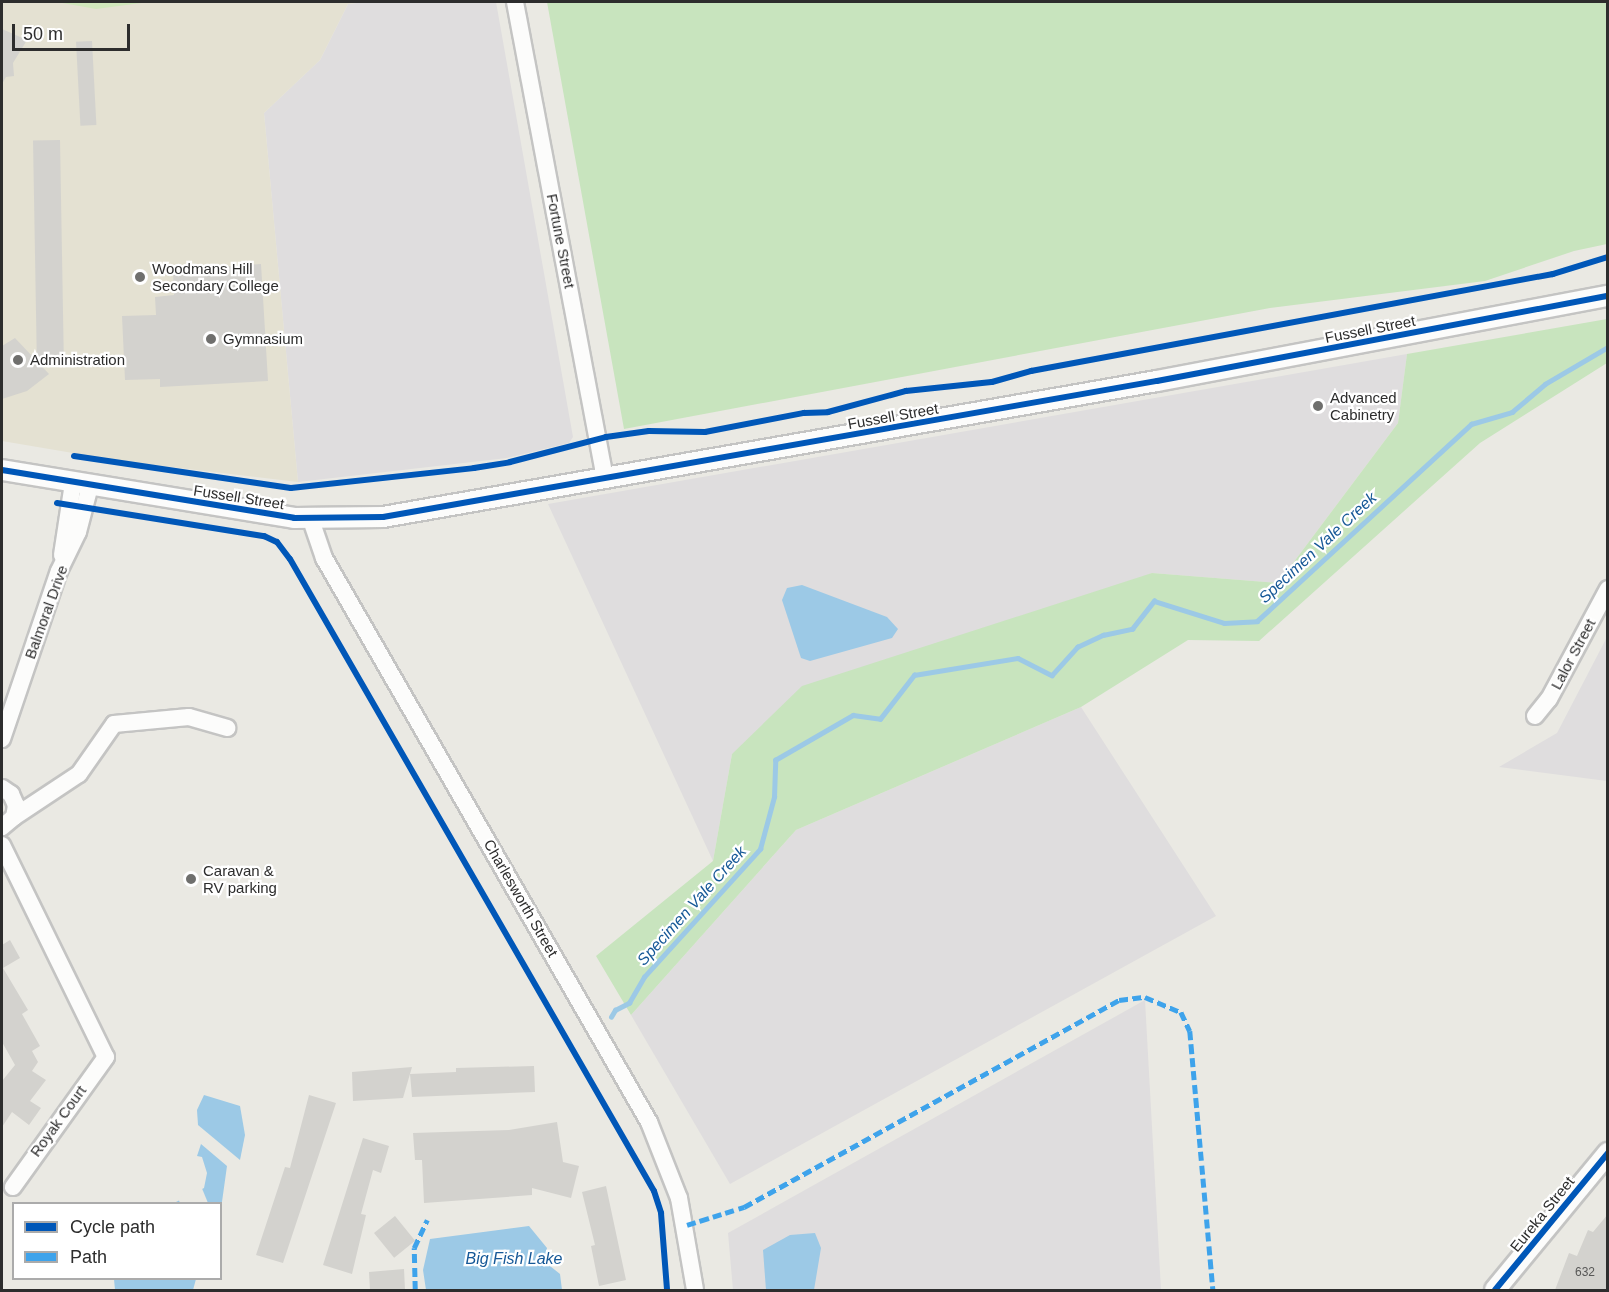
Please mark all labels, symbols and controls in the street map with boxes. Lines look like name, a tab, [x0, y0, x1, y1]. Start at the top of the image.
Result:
scale bar	[15, 12, 134, 50]
text: 50 m	[23, 24, 63, 44]
street label: Fortune Street	[543, 192, 579, 290]
place label: Woodmans Hill Secondary College	[152, 259, 279, 294]
marker: Woodmans Hill Secondary College	[133, 270, 147, 284]
street label: Fussell Street	[1323, 311, 1417, 347]
place label: Gymnasium	[223, 330, 303, 348]
marker: Gymnasium	[204, 332, 218, 346]
place label: Administration	[30, 351, 125, 369]
marker: Administration	[11, 353, 25, 367]
place label: Advanced Cabinetry	[1330, 388, 1397, 423]
street label: Fussell Street	[846, 399, 940, 433]
marker: Advanced Cabinetry	[1311, 399, 1325, 413]
street label: Fussell Street	[192, 481, 286, 513]
water label: Specimen Vale Creek	[1255, 488, 1381, 608]
street label: Balmoral Drive	[21, 563, 71, 661]
street label: Lalor Street	[1547, 616, 1599, 692]
street label: Charlesworth Street	[480, 836, 562, 960]
water label: Specimen Vale Creek	[633, 842, 751, 970]
place label: Caravan & RV parking	[203, 861, 277, 896]
marker: Caravan & RV parking	[184, 872, 198, 886]
street label: Royak Court	[26, 1082, 90, 1160]
street label: Eureka Street	[1506, 1173, 1578, 1255]
legend	[12, 1202, 222, 1280]
text: Cycle path	[70, 1217, 155, 1237]
text: Path	[70, 1247, 107, 1267]
water label: Big Fish Lake	[466, 1249, 562, 1269]
house number: 632	[1575, 1266, 1595, 1280]

